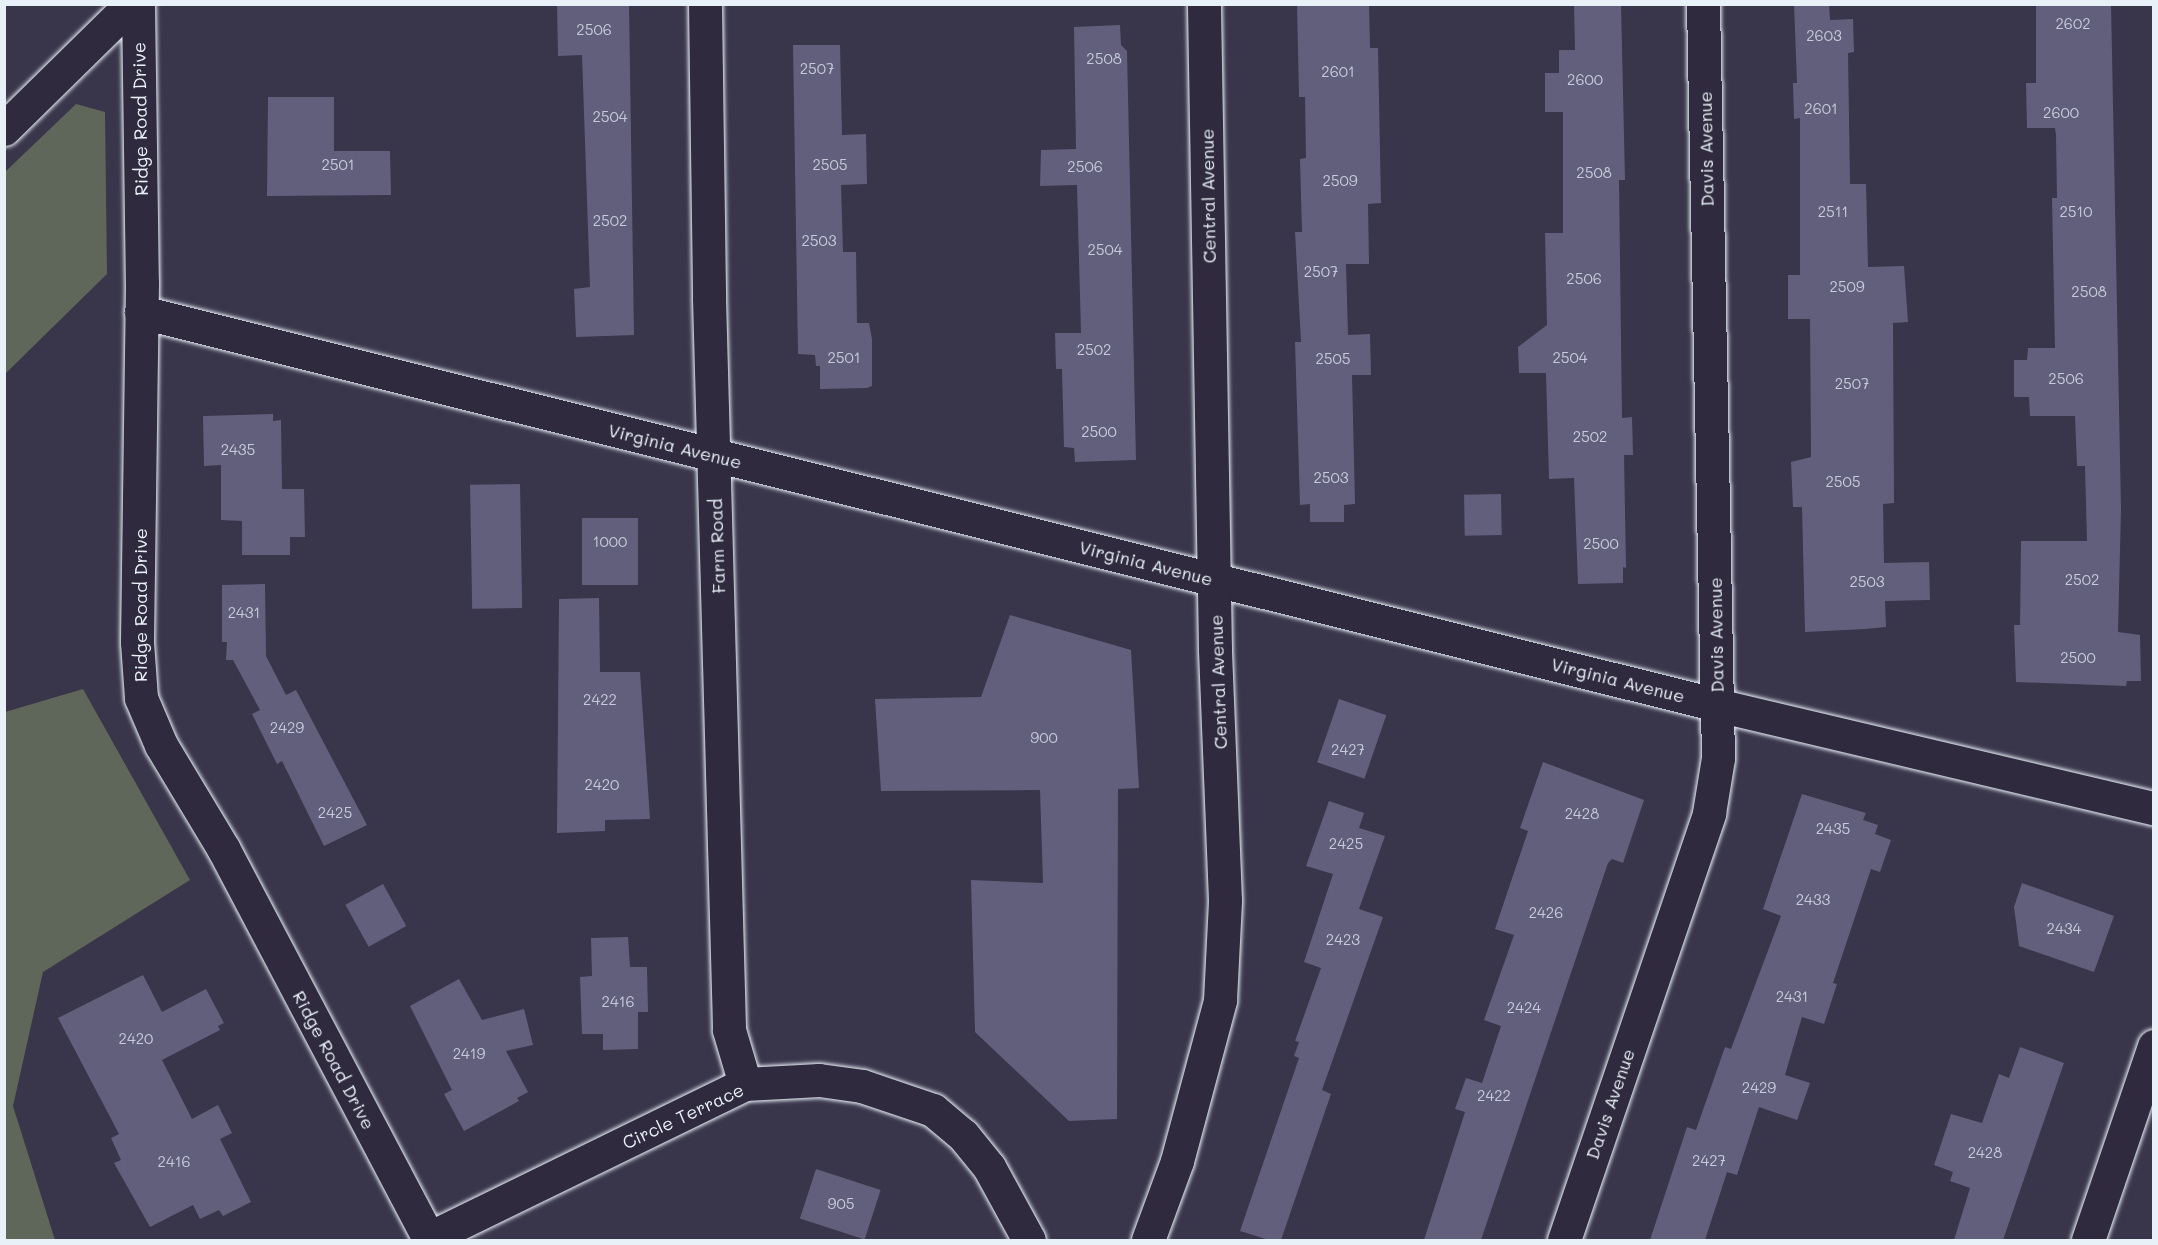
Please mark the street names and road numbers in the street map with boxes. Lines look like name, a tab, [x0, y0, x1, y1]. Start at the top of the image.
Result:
street label: Ridge Road Drive	[128, 42, 152, 196]
street label: Davis Avenue	[1694, 91, 1718, 207]
street label: Central Avenue	[1196, 128, 1220, 264]
street label: Virginia Avenue	[606, 419, 744, 473]
street label: Farm Road	[705, 498, 729, 594]
street label: Ridge Road Drive	[129, 528, 151, 682]
street label: Virginia Avenue	[1077, 536, 1215, 590]
street label: Davis Avenue	[1704, 577, 1728, 693]
street label: Central Avenue	[1205, 614, 1231, 750]
street label: Virginia Avenue	[1549, 653, 1687, 707]
street label: Ridge Road Drive	[288, 987, 380, 1133]
street label: Davis Avenue	[1581, 1046, 1639, 1162]
street label: Circle Terrace	[619, 1078, 747, 1154]

